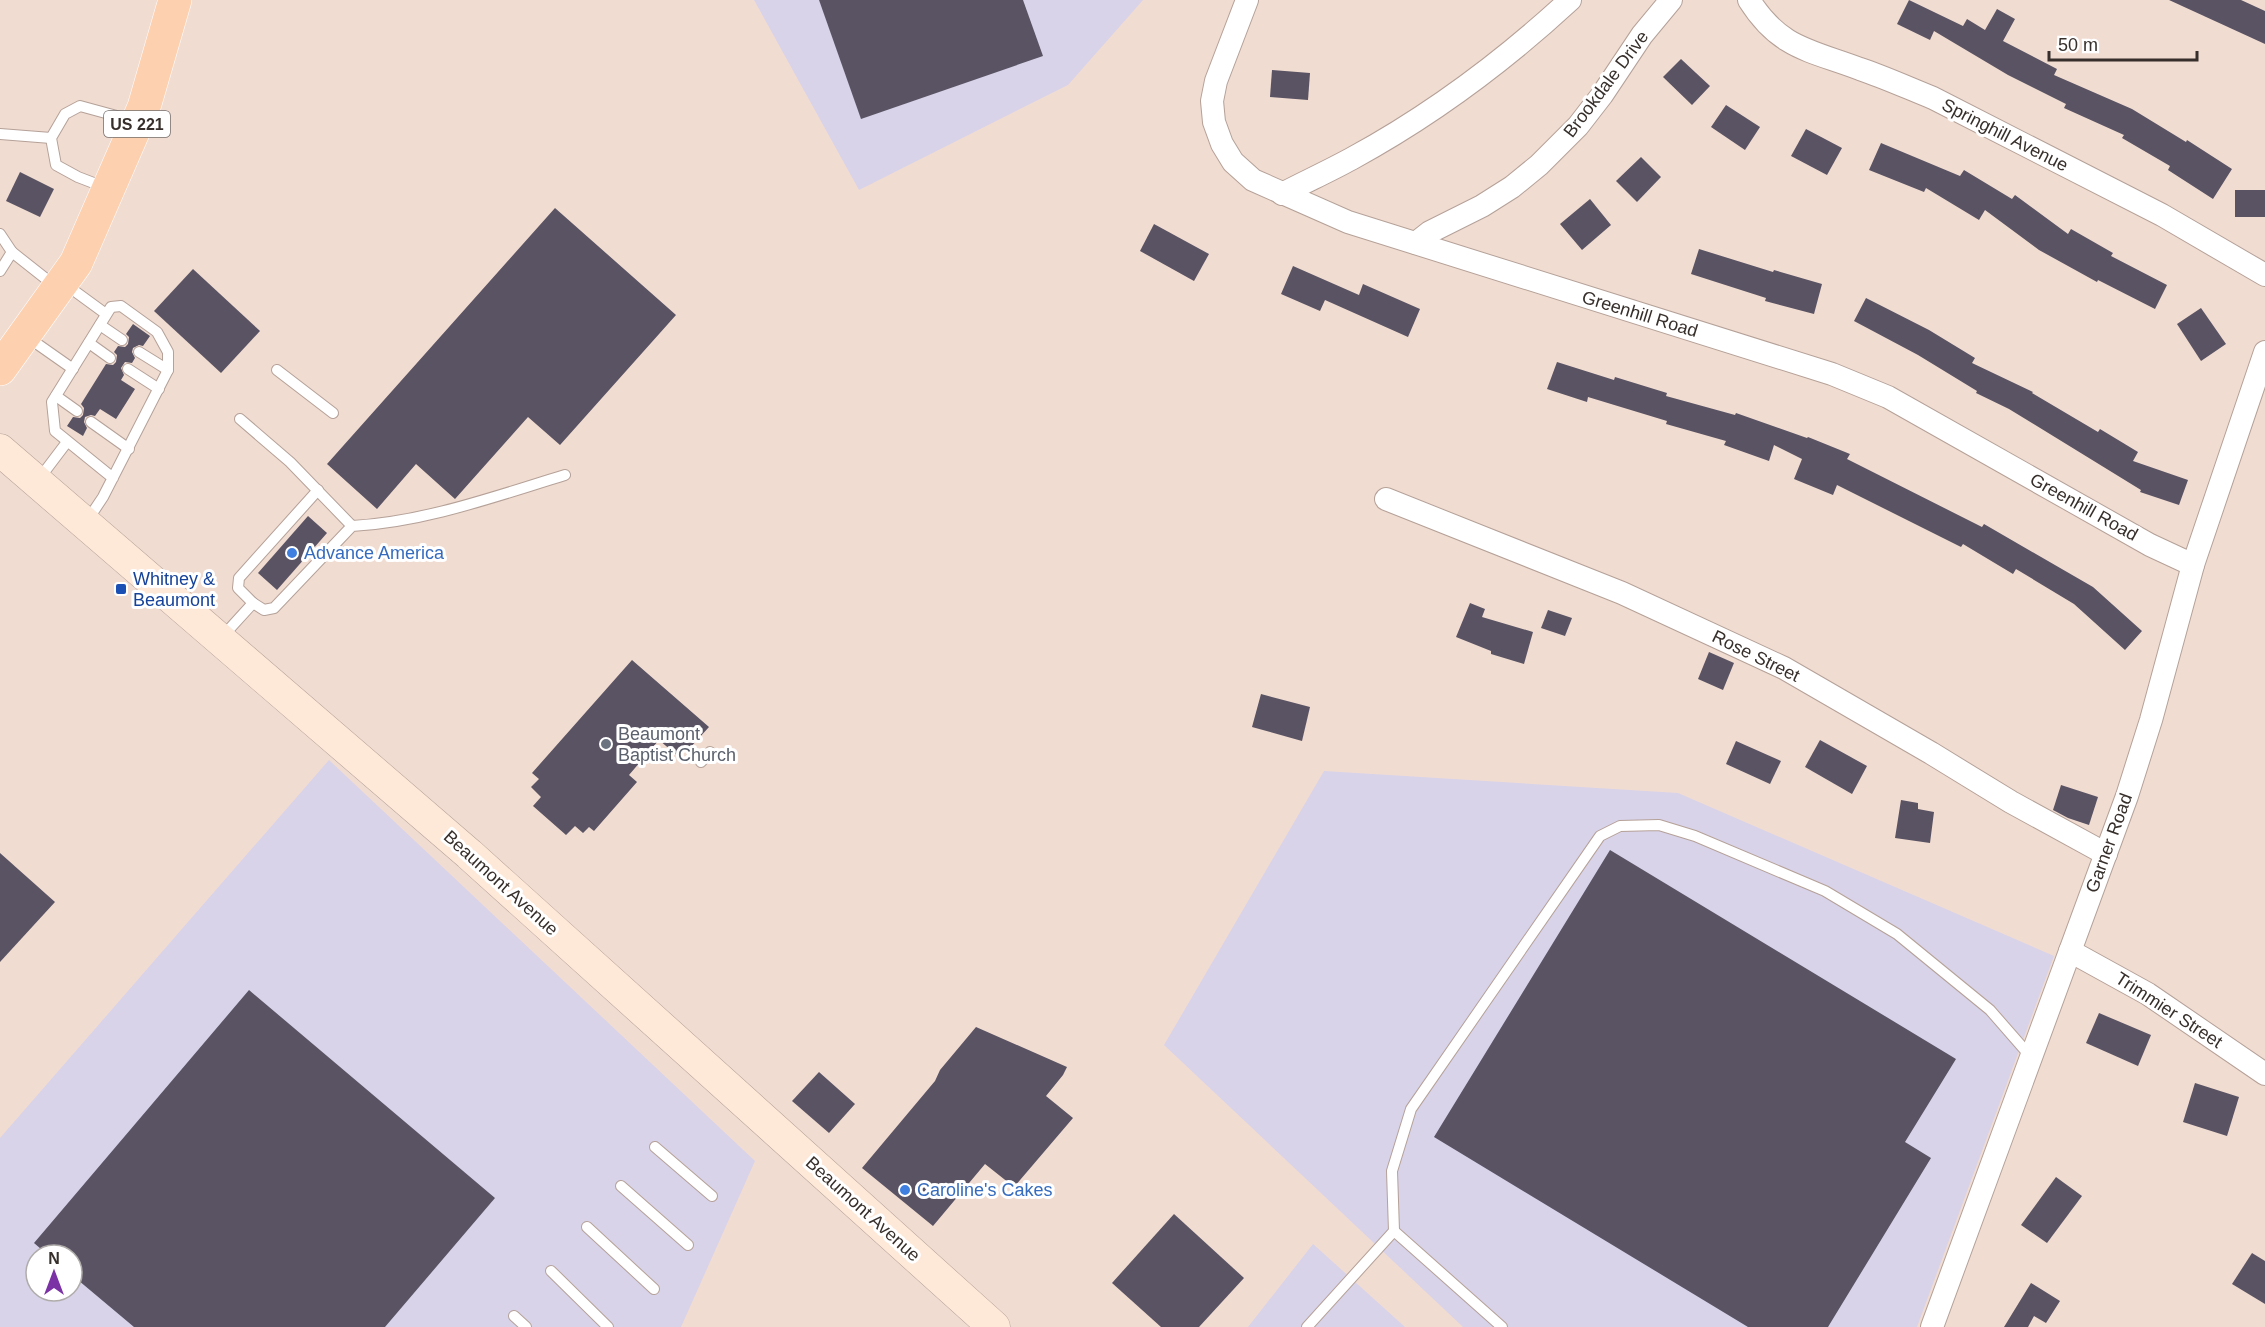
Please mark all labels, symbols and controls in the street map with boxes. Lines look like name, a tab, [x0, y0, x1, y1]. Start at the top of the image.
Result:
scale bar	[2049, 24, 2198, 62]
street label: Brookdale Drive	[1559, 27, 1653, 141]
text: 50 m	[2058, 35, 2098, 55]
street label: Springhill Avenue	[1939, 95, 2071, 175]
road number: US 221	[104, 111, 170, 137]
street label: Greenhill Road	[1580, 287, 1700, 341]
street label: Greenhill Road	[2027, 469, 2141, 545]
place label: Advance America	[304, 543, 445, 563]
marker: Advance America	[285, 546, 299, 560]
place label: Whitney & Beaumont	[133, 569, 215, 610]
marker: Whitney & Beaumont	[114, 582, 128, 596]
street label: Rose Street	[1709, 626, 1803, 686]
place label: Beaumont Baptist Church	[618, 724, 736, 765]
marker: Beaumont Baptist Church	[599, 737, 613, 751]
street label: Garner Road	[2082, 791, 2136, 895]
street label: Beaumont Avenue	[440, 826, 562, 940]
street label: Trimmier Street	[2112, 968, 2226, 1052]
street label: Beaumont Avenue	[802, 1152, 924, 1266]
place label: Caroline's Cakes	[917, 1180, 1053, 1200]
marker: Caroline's Cakes	[898, 1183, 912, 1197]
north arrow	[24, 1243, 84, 1303]
text: N	[48, 1250, 60, 1267]

